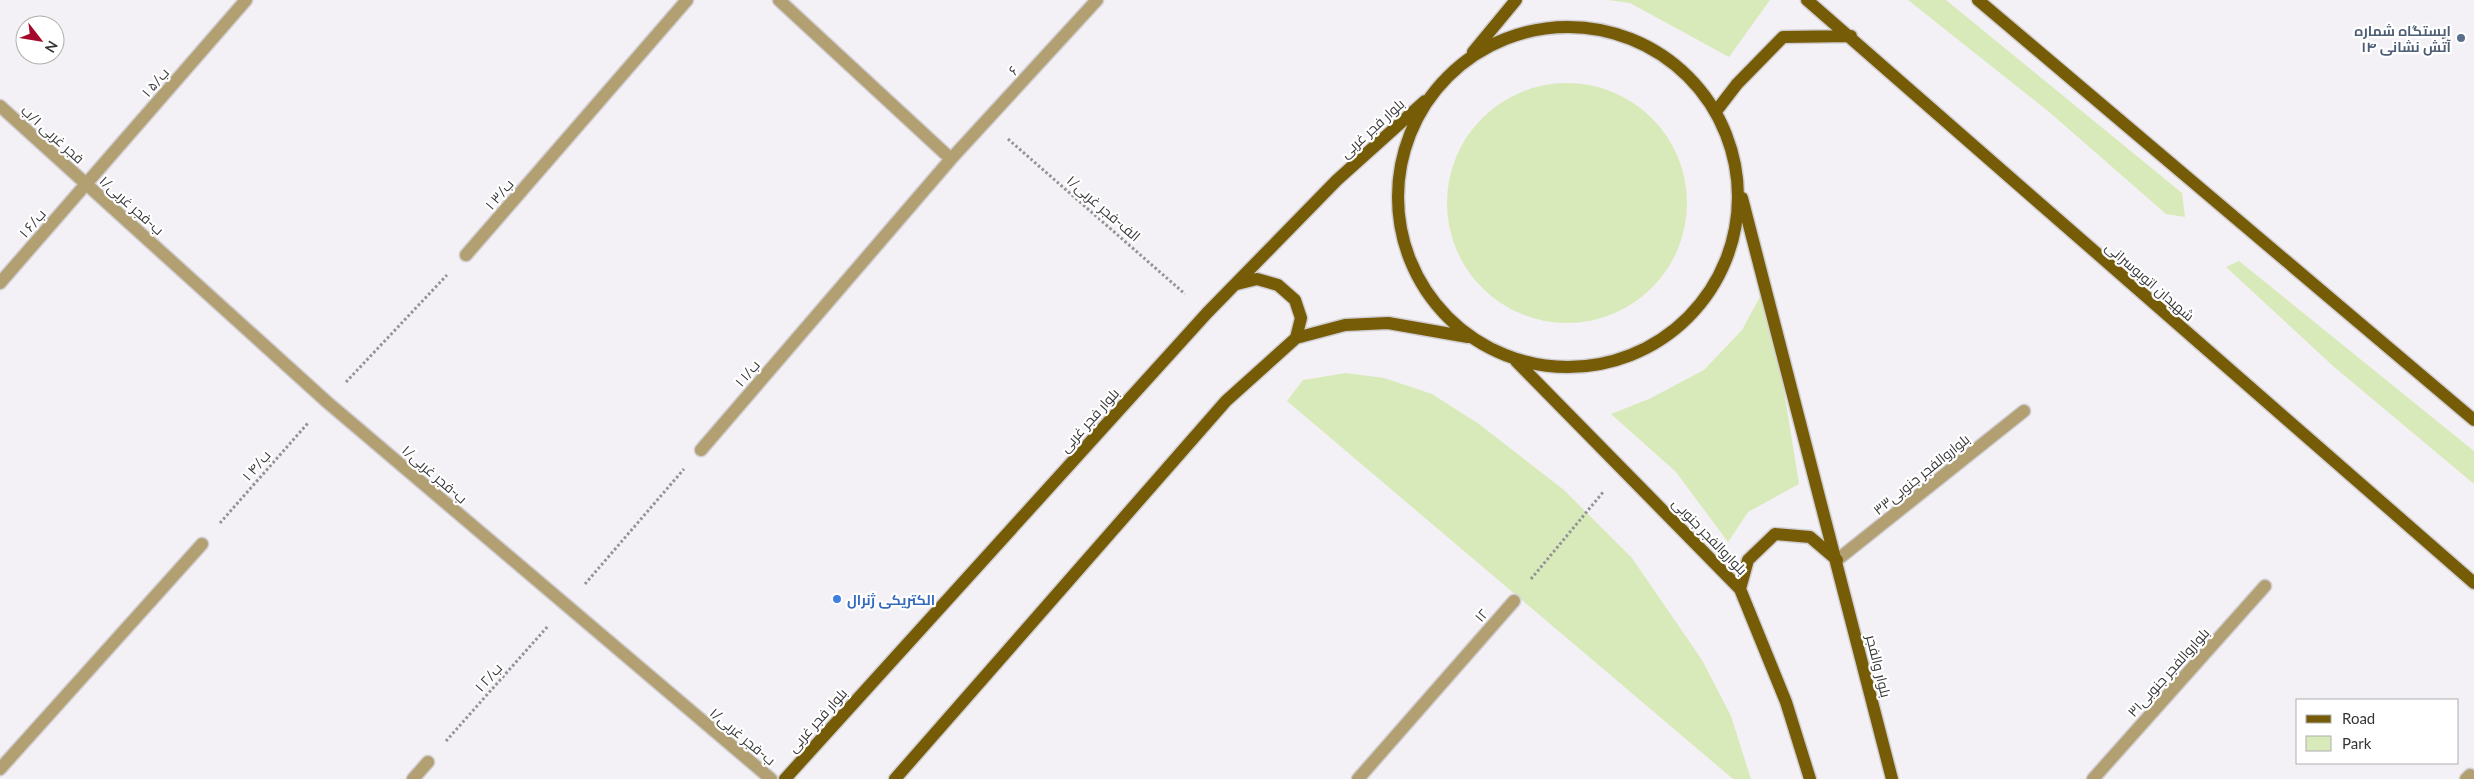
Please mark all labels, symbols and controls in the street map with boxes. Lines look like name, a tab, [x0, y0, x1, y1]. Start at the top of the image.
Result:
north arrow	[15, 15, 65, 65]
place label: ایستگاه شماره ۱۴ آتش نشانی	[2354, 22, 2452, 56]
marker: ایستگاه شماره ۱۴ آتش نشانی	[2455, 32, 2467, 44]
text: N	[42, 38, 62, 56]
street label: ۶	[1004, 62, 1022, 78]
street label: ۱ ب/۵	[138, 64, 172, 100]
street label: بلوار فجر غربی	[1336, 95, 1408, 161]
street label: فجر غربی ۱/ب	[18, 101, 88, 167]
street label: ۱/ب-فجر غربی	[96, 172, 168, 238]
street label: ۱/الف-فجر غربی	[1064, 172, 1144, 244]
street label: ۱ ب/۳	[481, 175, 517, 213]
street label: ۱ ب/۶	[15, 205, 49, 241]
street label: شهیدان اتوبوسرانی	[2102, 238, 2198, 324]
street label: ۱ ب/۱	[731, 356, 763, 390]
street label: بلوار فجر غربی	[1056, 384, 1122, 456]
street label: بلواروالفجر جنوبی۳۳	[1869, 430, 1973, 518]
street label: ۱/ب-فجر غربی	[399, 441, 471, 507]
street label: ۱ ب/۴	[238, 446, 274, 484]
street label: بلواروالفجر جنوبی	[1669, 494, 1751, 578]
place label: الکتریکی ژنرال	[847, 591, 935, 609]
marker: الکتریکی ژنرال	[831, 593, 843, 605]
street label: ۱۲	[1471, 605, 1491, 625]
street label: بلواروالفجر جنوبی۳۱	[2124, 624, 2212, 720]
street label: بلوار والفجر	[1863, 632, 1895, 699]
street label: ۱ ب/۲	[471, 659, 505, 695]
street label: بلوار فجر غربی	[784, 684, 850, 756]
legend	[2296, 699, 2459, 764]
street label: ۱/ب-فجر غربی	[707, 704, 779, 768]
text: Road	[2342, 709, 2375, 727]
text: Park	[2342, 734, 2372, 752]

